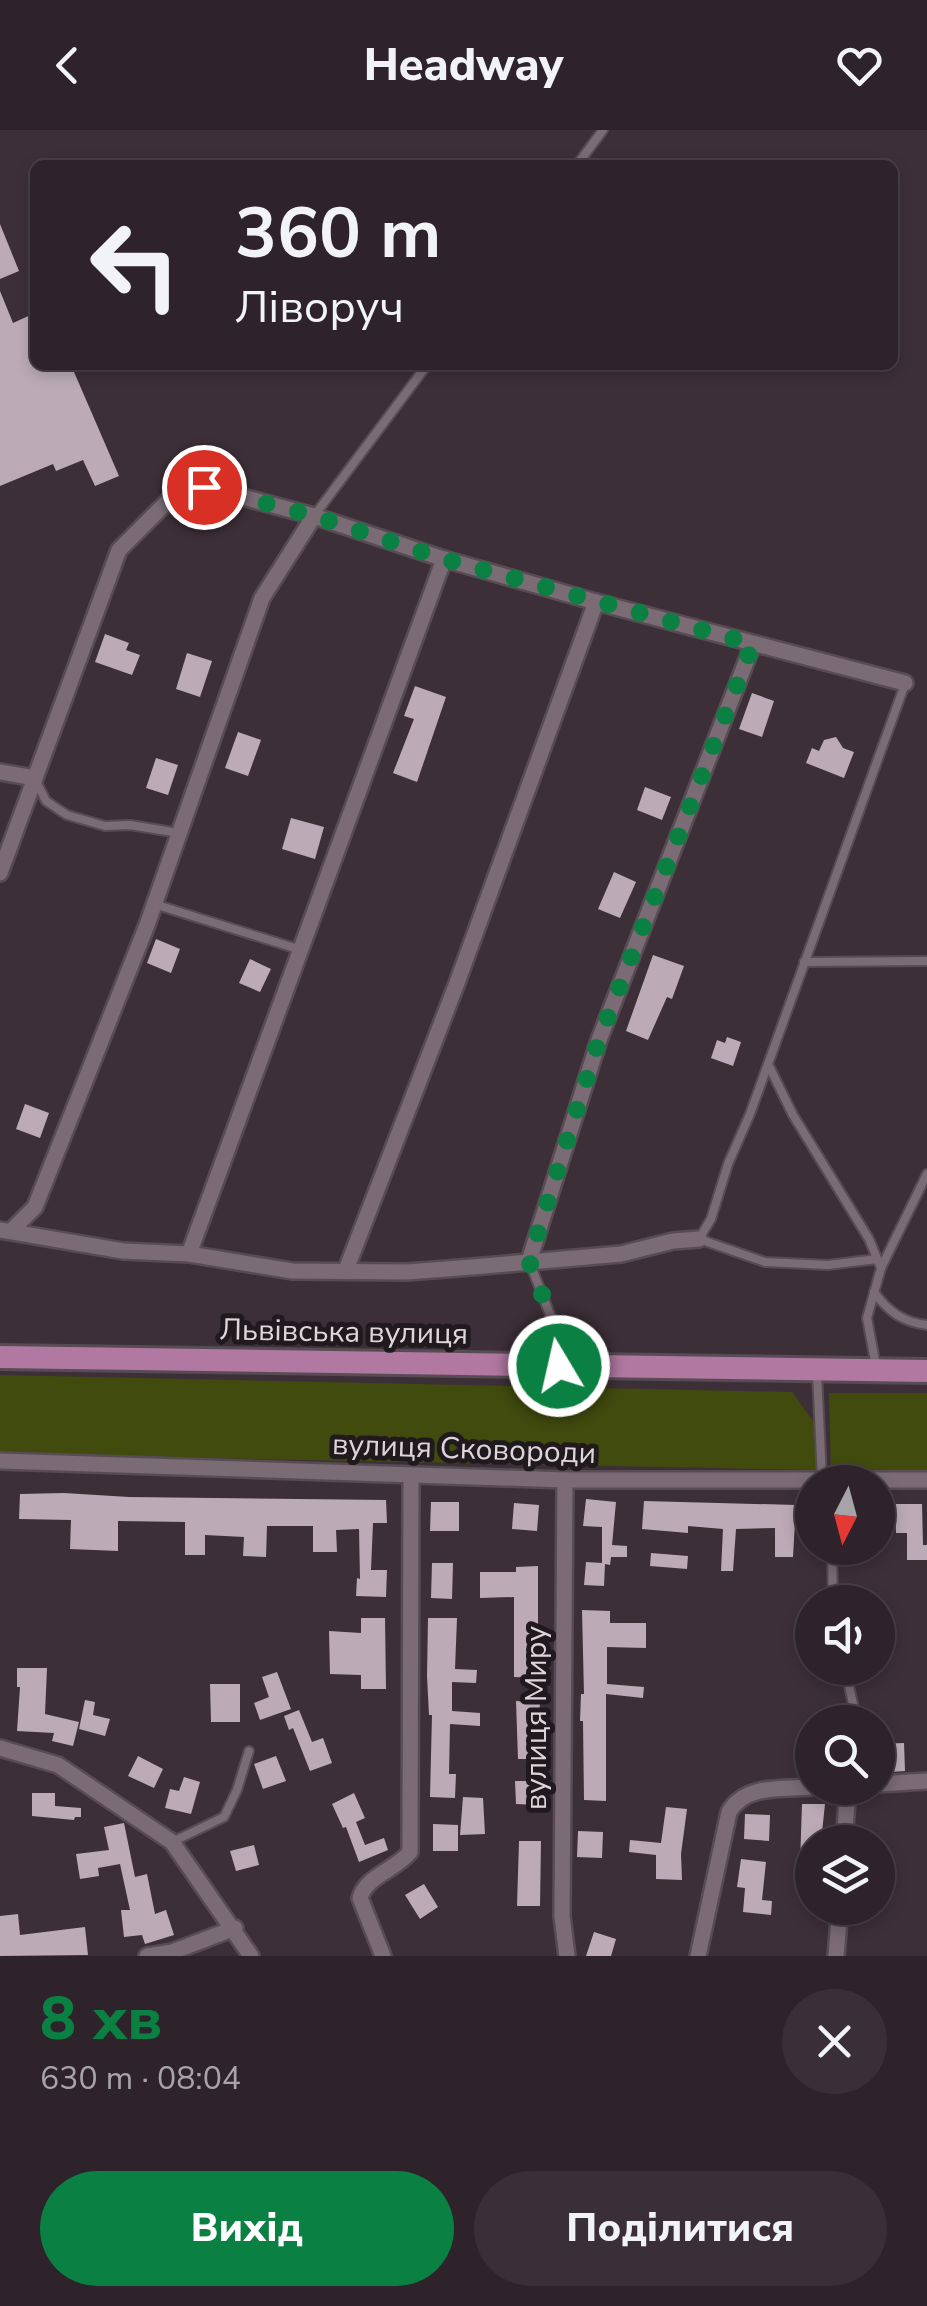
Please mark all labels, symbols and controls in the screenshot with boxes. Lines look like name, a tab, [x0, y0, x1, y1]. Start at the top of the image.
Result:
text: Headway	[364, 35, 563, 96]
icon: back	[40, 38, 95, 93]
icon: heart	[832, 38, 887, 93]
text: 360 m	[235, 186, 441, 282]
icon: left	[70, 200, 200, 330]
text: Ліворуч	[235, 277, 404, 338]
pin	[162, 445, 247, 530]
icon: arrive	[177, 460, 232, 515]
street label: Львівська вулиця	[219, 1309, 469, 1355]
position arrow	[507, 1314, 611, 1418]
street label: вулиця Сковороди	[331, 1424, 597, 1474]
north arrow	[795, 1465, 895, 1565]
map controls	[795, 1465, 895, 1925]
button: sound	[795, 1585, 895, 1685]
street label: вулиця Миру	[516, 1626, 557, 1810]
button: search	[795, 1705, 895, 1805]
button: layers	[795, 1825, 895, 1925]
text: 8 хв	[40, 1978, 162, 2060]
button: close	[782, 1989, 887, 2094]
text: 630 m · 08:04	[40, 2057, 241, 2100]
button: Вихід	[40, 2171, 454, 2286]
button: Поділитися	[474, 2171, 887, 2286]

